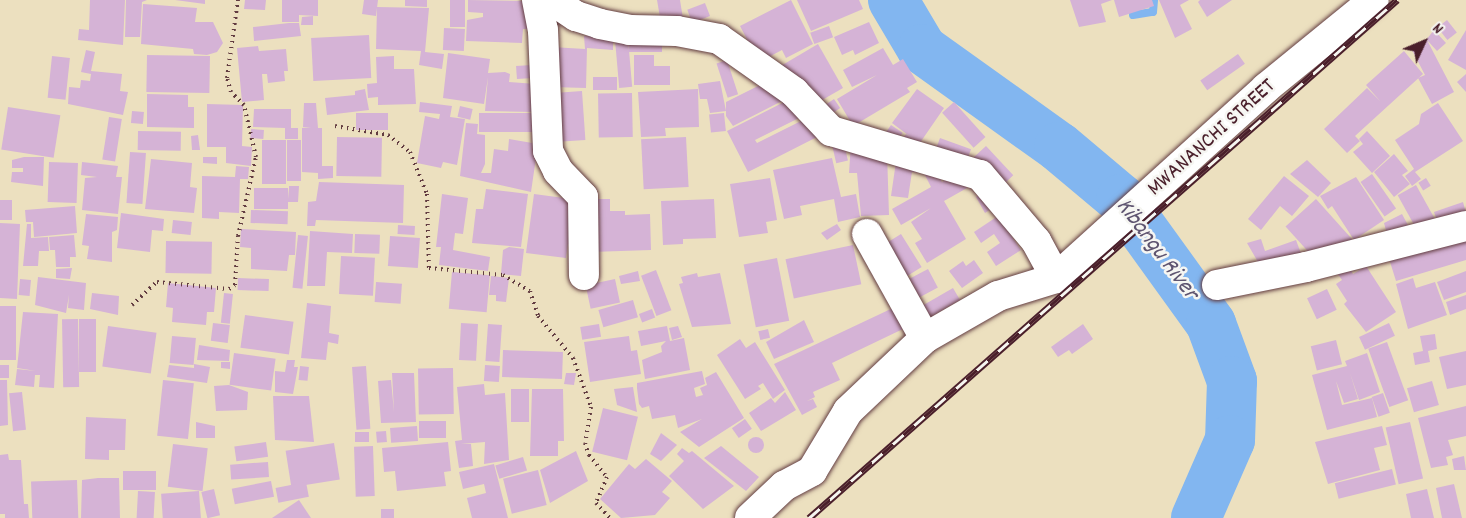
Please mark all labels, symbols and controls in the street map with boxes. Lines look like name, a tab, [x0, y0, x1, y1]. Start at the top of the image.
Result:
north arrow	[1394, 12, 1454, 72]
text: N	[1426, 18, 1448, 40]
street label: MWANANCHI STREET	[1143, 74, 1281, 202]
water label: Kibangu River	[1108, 193, 1204, 307]

